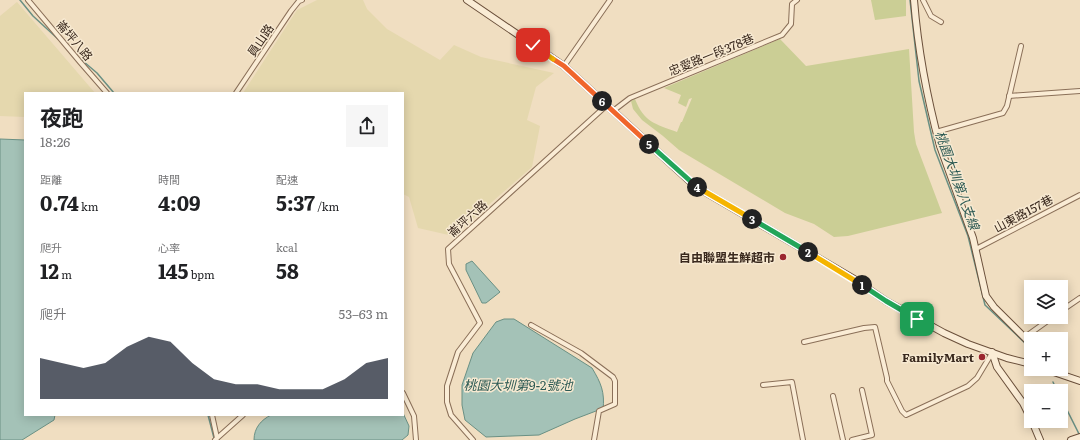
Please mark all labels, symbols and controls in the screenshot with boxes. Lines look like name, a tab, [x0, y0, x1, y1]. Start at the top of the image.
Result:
street label: 崙坪八路	[53, 16, 97, 64]
street label: 員山路	[242, 20, 278, 60]
pin	[516, 28, 550, 62]
street label: 忠愛路一段378巷	[666, 29, 756, 79]
icon: check	[522, 34, 544, 56]
pin: 6	[592, 91, 612, 111]
text: 6	[599, 93, 605, 109]
text: 夜跑	[40, 100, 84, 133]
button: share	[346, 105, 388, 147]
water label: 桃園大圳第八支線	[931, 128, 985, 234]
text: 18:26	[40, 132, 70, 151]
pin: 5	[639, 134, 659, 154]
text: 5	[646, 136, 652, 152]
text: 距離	[40, 171, 62, 187]
text: 時間	[158, 171, 180, 187]
text: 配速	[276, 171, 298, 187]
pin: 4	[687, 177, 707, 197]
text: 4	[694, 179, 700, 195]
text: 0.74	[40, 187, 79, 217]
text: 4:09	[158, 187, 200, 217]
text: 5:37	[276, 187, 315, 217]
street label: 山東路157巷	[990, 190, 1056, 236]
street label: 崙坪六路	[443, 195, 491, 241]
text: km	[79, 198, 98, 214]
text: /km	[315, 198, 339, 214]
pin: 3	[742, 209, 762, 229]
text: 3	[749, 211, 755, 227]
text: 爬升	[40, 239, 62, 255]
text: 心率	[158, 239, 180, 255]
text: kcal	[276, 239, 298, 255]
pin: 2	[798, 242, 818, 262]
text: 2	[805, 244, 811, 260]
place label: 自由聯盟生鮮超市	[679, 248, 775, 266]
marker: 自由聯盟生鮮超市	[778, 252, 788, 262]
text: 12	[40, 255, 59, 285]
text: 145	[158, 255, 188, 285]
text: 58	[276, 255, 299, 285]
text: m	[59, 266, 72, 282]
text: bpm	[188, 266, 215, 282]
pin: 1	[852, 275, 872, 295]
text: 1	[860, 277, 864, 293]
map controls	[1024, 280, 1068, 428]
button: layers	[1024, 280, 1068, 324]
pin	[900, 302, 934, 336]
text: 爬升	[40, 304, 66, 323]
text: 53–63 m	[339, 304, 388, 323]
icon: arrive	[906, 308, 928, 330]
button: +	[1024, 332, 1068, 376]
place label: FamilyMart	[902, 348, 975, 366]
marker: FamilyMart	[977, 352, 987, 362]
water label: 桃園大圳第9-2號池	[464, 375, 574, 394]
button: −	[1024, 384, 1068, 428]

